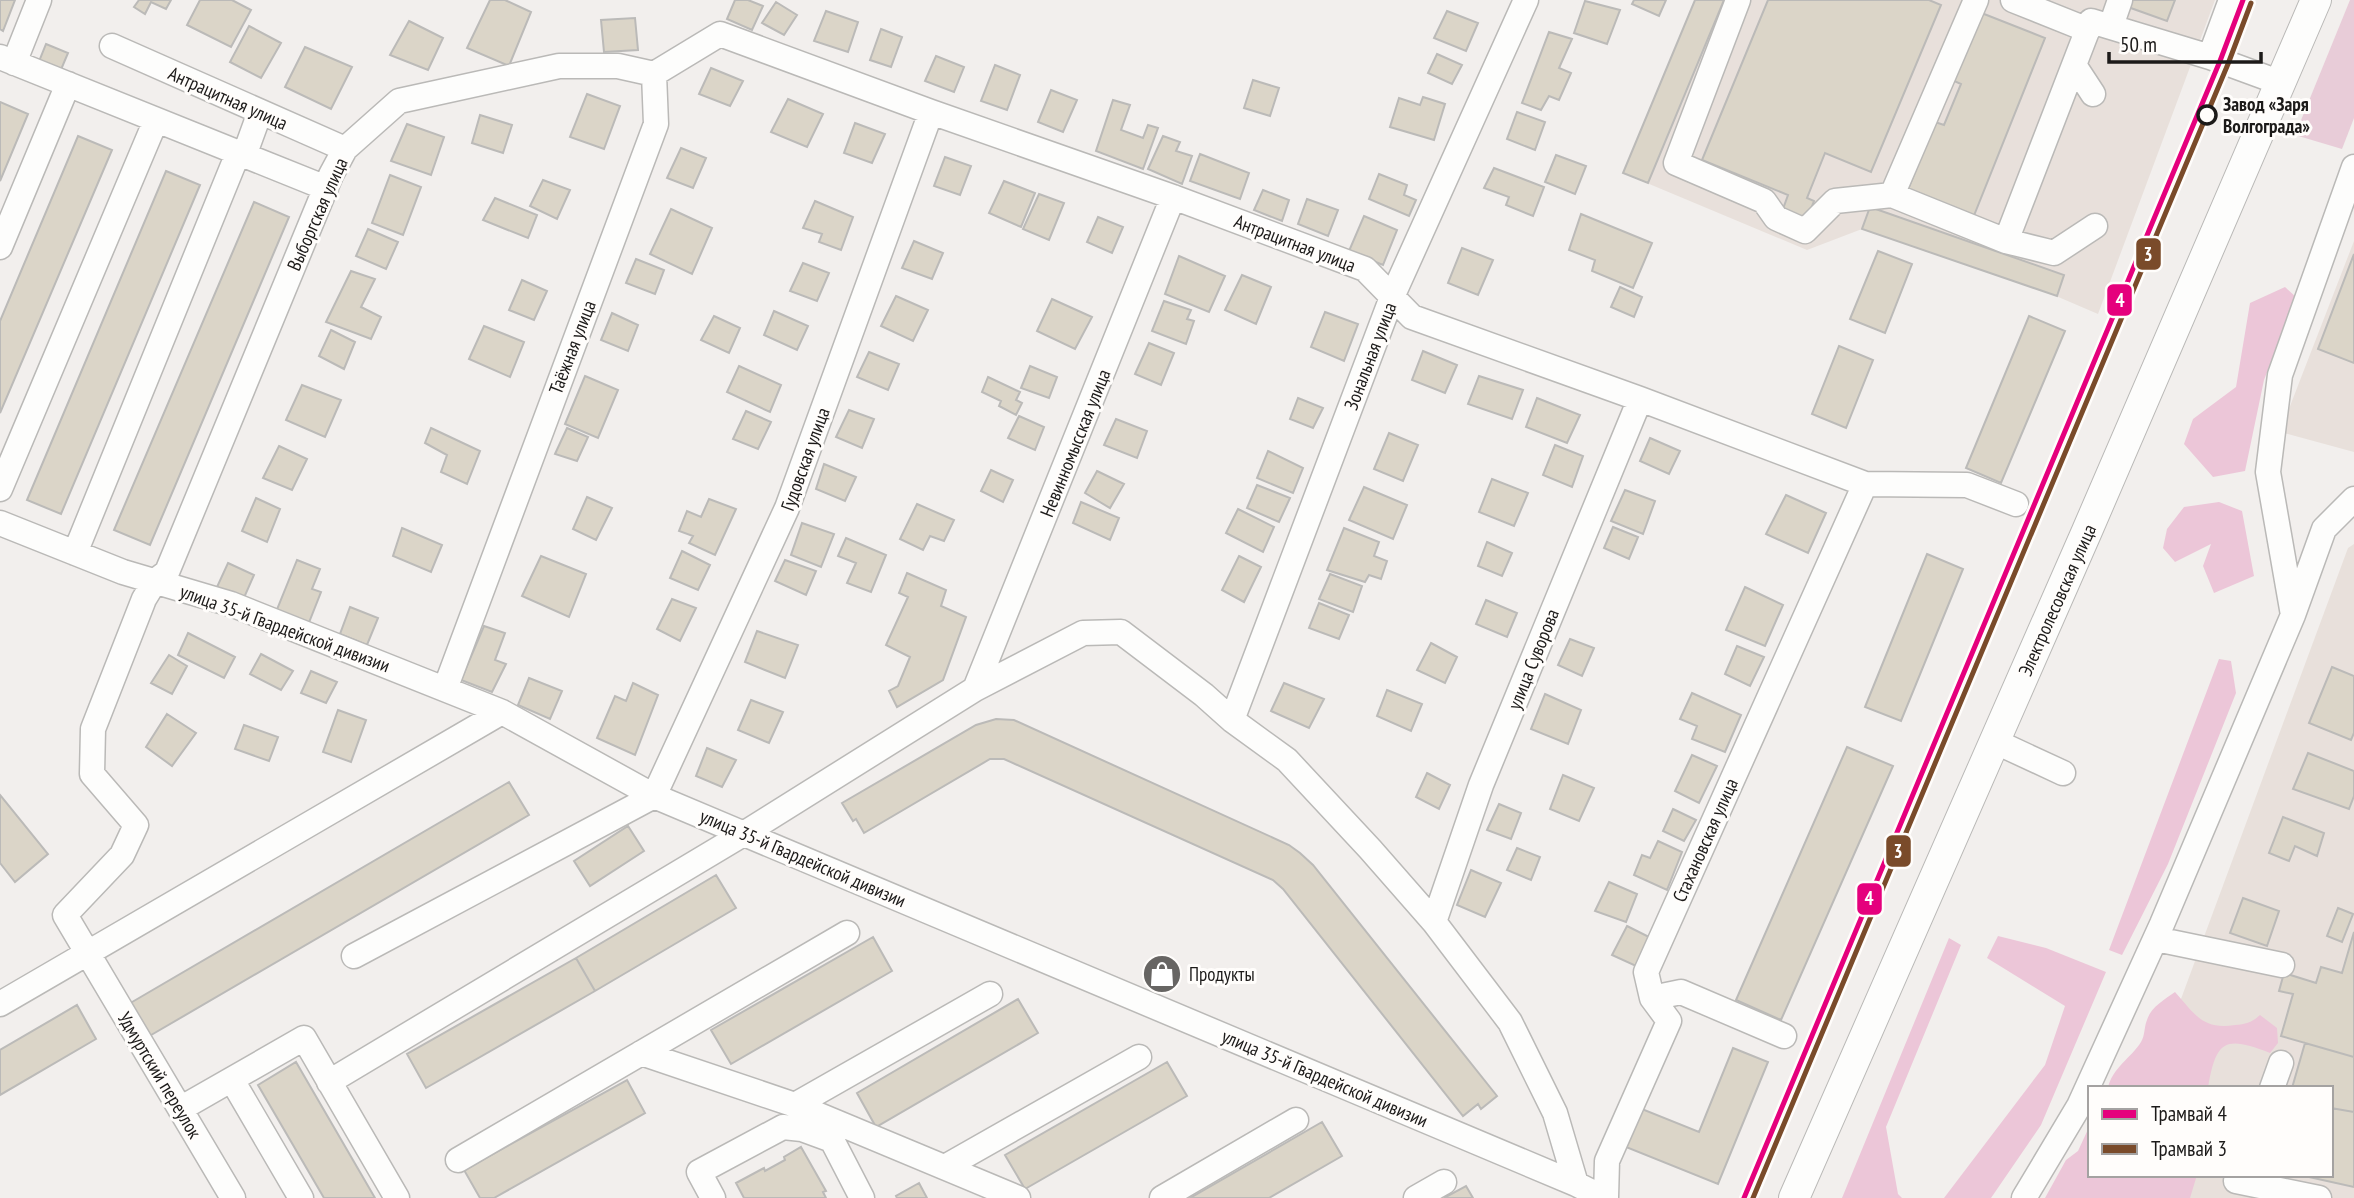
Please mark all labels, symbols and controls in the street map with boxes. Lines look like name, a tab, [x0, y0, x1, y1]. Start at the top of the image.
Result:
scale bar	[2109, 21, 2261, 65]
text: 50 m	[2120, 31, 2157, 58]
street label: Антрацитная улица	[165, 61, 291, 135]
place label: Завод «Заря Волгограда»	[2223, 92, 2310, 138]
marker: Завод «Заря Волгограда»	[2197, 105, 2217, 125]
street label: Выборгская улица	[281, 154, 353, 274]
street label: Антрацитная улица	[1231, 209, 1359, 277]
line badge: 3	[2135, 237, 2162, 271]
text: 3	[2143, 242, 2153, 266]
line badge: 4	[2106, 283, 2133, 317]
text: 4	[2115, 288, 2125, 312]
street label: Таёжная улица	[543, 297, 601, 397]
street label: Зональная улица	[1338, 299, 1402, 413]
street label: Невинномысская улица	[1034, 366, 1116, 520]
street label: Гудовская улица	[775, 404, 835, 514]
street label: Электролесовская улица	[2013, 520, 2101, 680]
street label: улица 35-й Гвардейской дивизии	[177, 579, 393, 677]
street label: улица Суворова	[1502, 605, 1564, 713]
street label: Стахановская улица	[1667, 774, 1743, 906]
street label: улица 35-й Гвардейской дивизии	[696, 804, 910, 912]
line badge: 3	[1885, 834, 1912, 868]
text: 3	[1893, 839, 1903, 863]
line badge: 4	[1856, 882, 1883, 916]
text: 4	[1864, 886, 1874, 910]
shop icon: Продукты	[1141, 953, 1183, 995]
place label: Продукты	[1189, 962, 1255, 986]
street label: Удмуртский переулок	[113, 1007, 208, 1143]
street label: улица 35-й Гвардейской дивизии	[1218, 1024, 1432, 1132]
legend	[2088, 1086, 2333, 1177]
text: Трамвай 4	[2151, 1100, 2228, 1127]
text: Трамвай 3	[2151, 1135, 2227, 1162]

